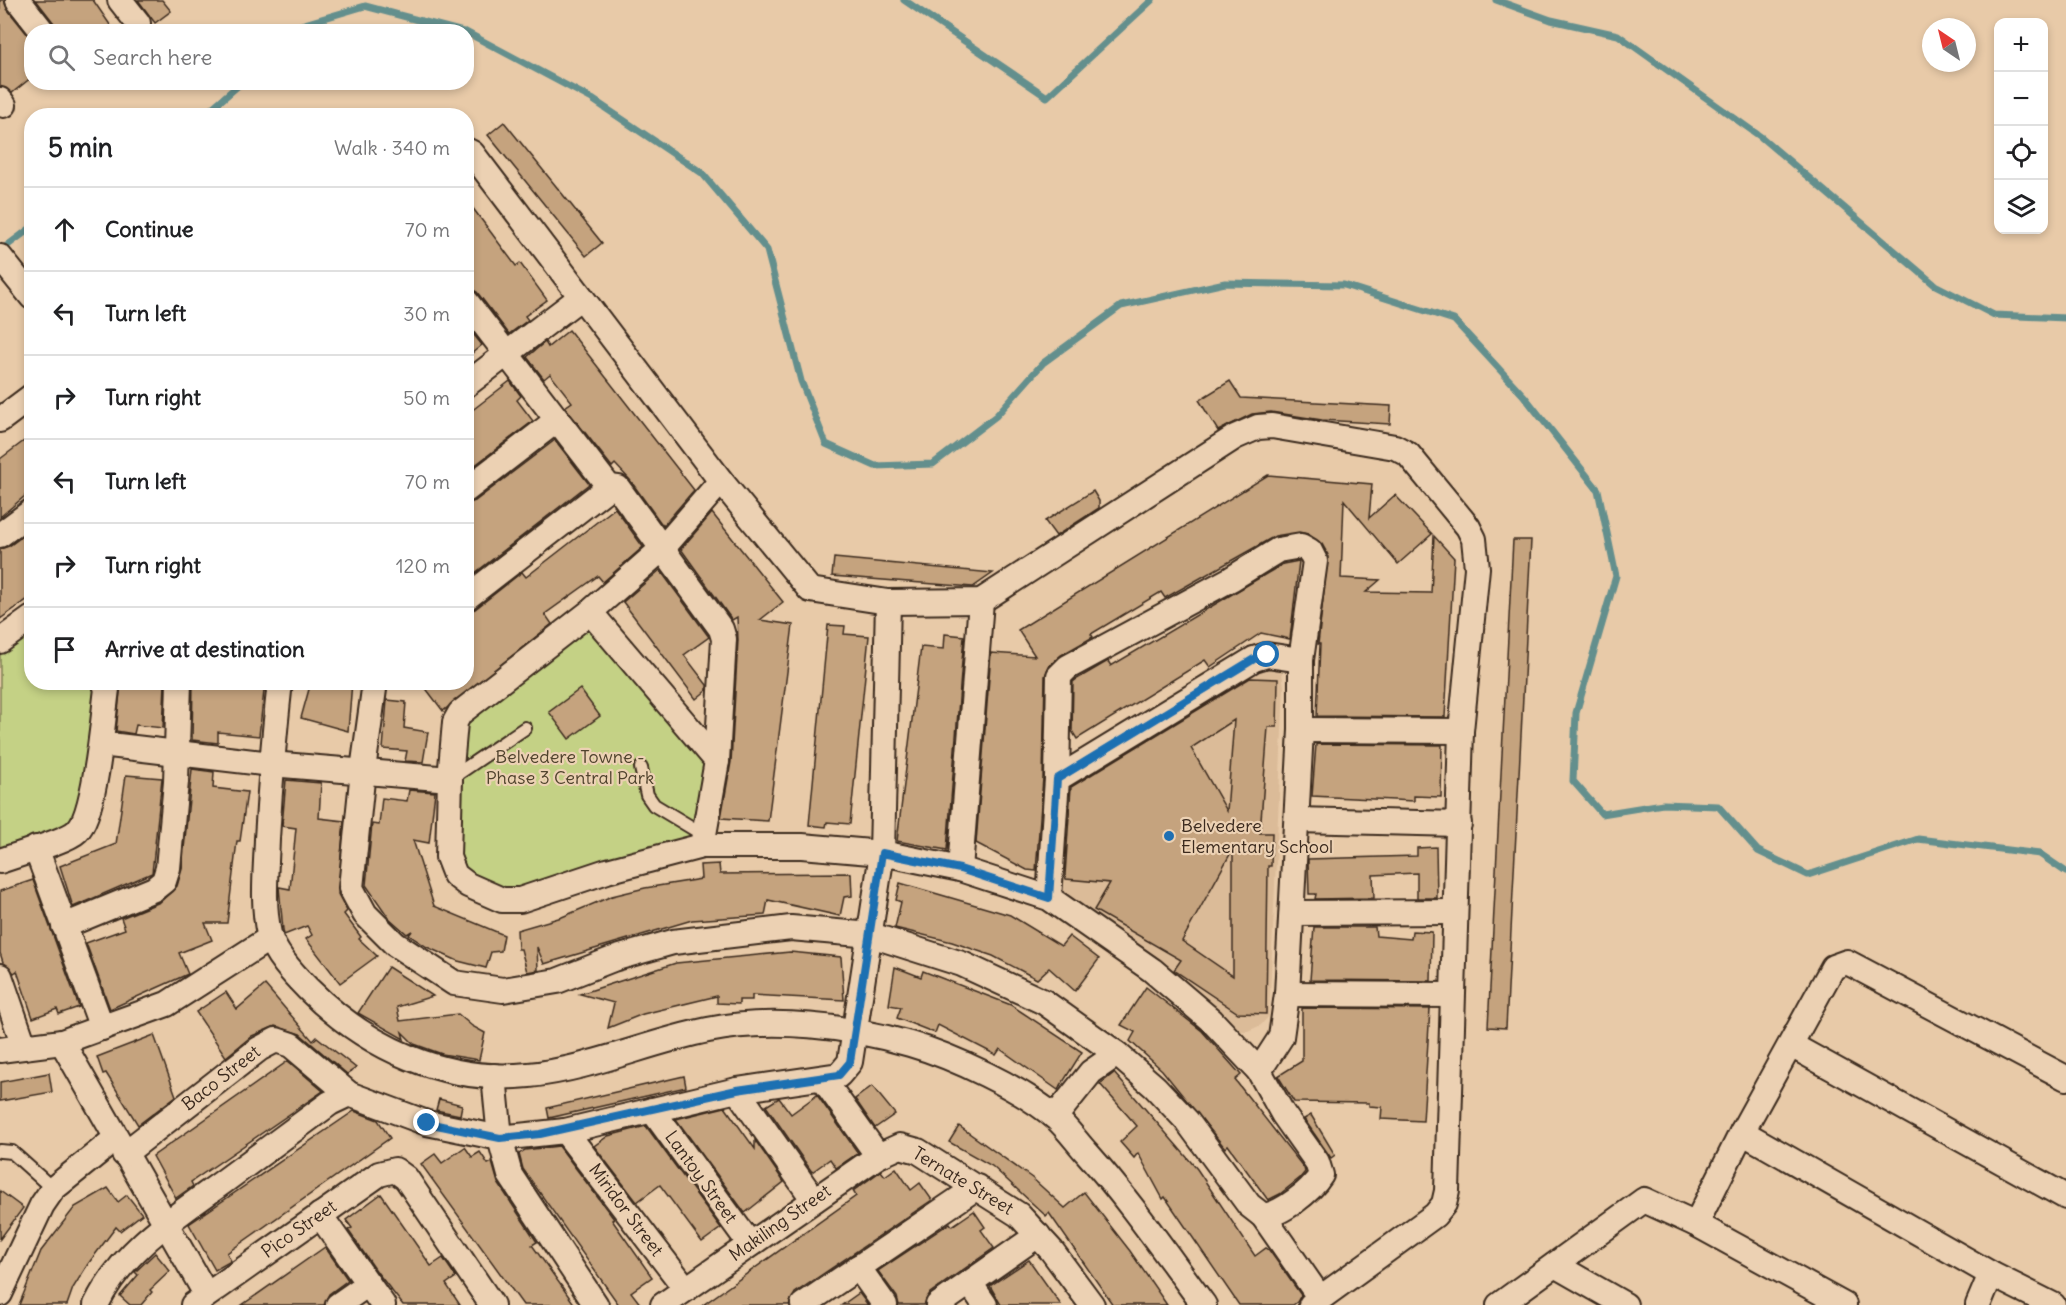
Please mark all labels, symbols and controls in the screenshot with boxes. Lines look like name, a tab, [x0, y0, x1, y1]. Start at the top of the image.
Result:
north arrow	[1922, 18, 1976, 72]
map controls	[1994, 18, 2048, 234]
button: +	[1994, 18, 2048, 72]
search box	[24, 24, 474, 90]
icon: search	[45, 41, 78, 74]
text: Search here	[93, 43, 212, 71]
button: −	[1994, 72, 2048, 126]
button: locate	[1994, 126, 2048, 180]
text: 5 min	[48, 131, 113, 164]
text: Walk · 340 m	[334, 135, 450, 160]
button: layers	[1994, 180, 2048, 234]
icon: ahead	[48, 213, 81, 246]
text: Continue	[105, 215, 194, 243]
text: 70 m	[405, 217, 450, 242]
icon: left	[48, 297, 81, 330]
text: Turn left	[105, 299, 186, 327]
text: 30 m	[403, 301, 450, 326]
icon: right	[48, 381, 81, 414]
text: Turn right	[105, 383, 201, 411]
text: 50 m	[403, 385, 450, 410]
icon: left	[48, 465, 81, 498]
text: Turn left	[105, 467, 186, 495]
text: 70 m	[405, 469, 450, 494]
icon: right	[48, 549, 81, 582]
text: Turn right	[105, 551, 201, 579]
text: 120 m	[396, 553, 450, 578]
icon: arrive	[48, 633, 81, 666]
text: Arrive at destination	[105, 635, 305, 663]
route start	[1253, 641, 1279, 667]
park label: Belvedere Towne - Phase 3 Central Park	[486, 745, 654, 789]
place label: Belvedere Elementary School	[1181, 814, 1333, 858]
marker: Belvedere Elementary School	[1162, 829, 1176, 843]
street label: Baco Street	[177, 1040, 265, 1115]
route end	[413, 1109, 439, 1135]
street label: Lantoy Street	[660, 1126, 743, 1228]
street label: Ternate Street	[909, 1141, 1018, 1220]
street label: Miridor Street	[584, 1159, 669, 1261]
street label: Makiling Street	[724, 1179, 835, 1266]
street label: Pico Street	[257, 1194, 341, 1263]

